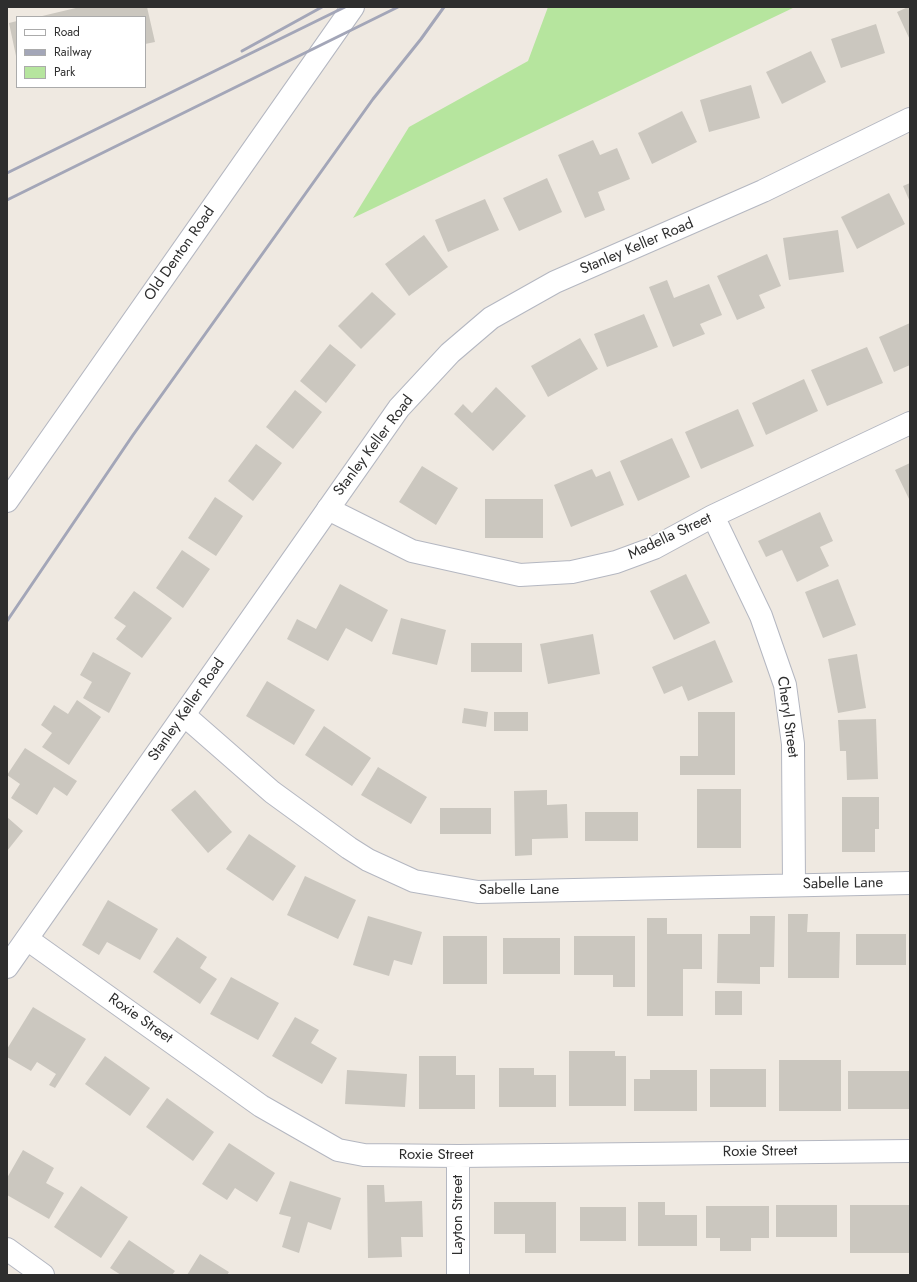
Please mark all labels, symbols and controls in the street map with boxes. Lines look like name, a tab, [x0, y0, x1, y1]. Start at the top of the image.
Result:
legend	[16, 16, 146, 88]
text: Road	[54, 23, 80, 41]
text: Railway	[54, 43, 92, 61]
text: Park	[54, 63, 75, 81]
street label: Old Denton Road	[141, 204, 219, 304]
street label: Stanley Keller Road	[578, 215, 696, 279]
street label: Stanley Keller Road	[330, 392, 418, 500]
street label: Madella Street	[625, 510, 715, 564]
street label: Stanley Keller Road	[145, 655, 229, 765]
street label: Cheryl Street	[772, 675, 802, 759]
street label: Sabelle Lane	[803, 874, 883, 894]
street label: Sabelle Lane	[479, 881, 559, 899]
street label: Roxie Street	[104, 990, 176, 1048]
street label: Roxie Street	[723, 1142, 797, 1162]
street label: Roxie Street	[399, 1146, 473, 1164]
street label: Layton Street	[449, 1175, 467, 1255]

